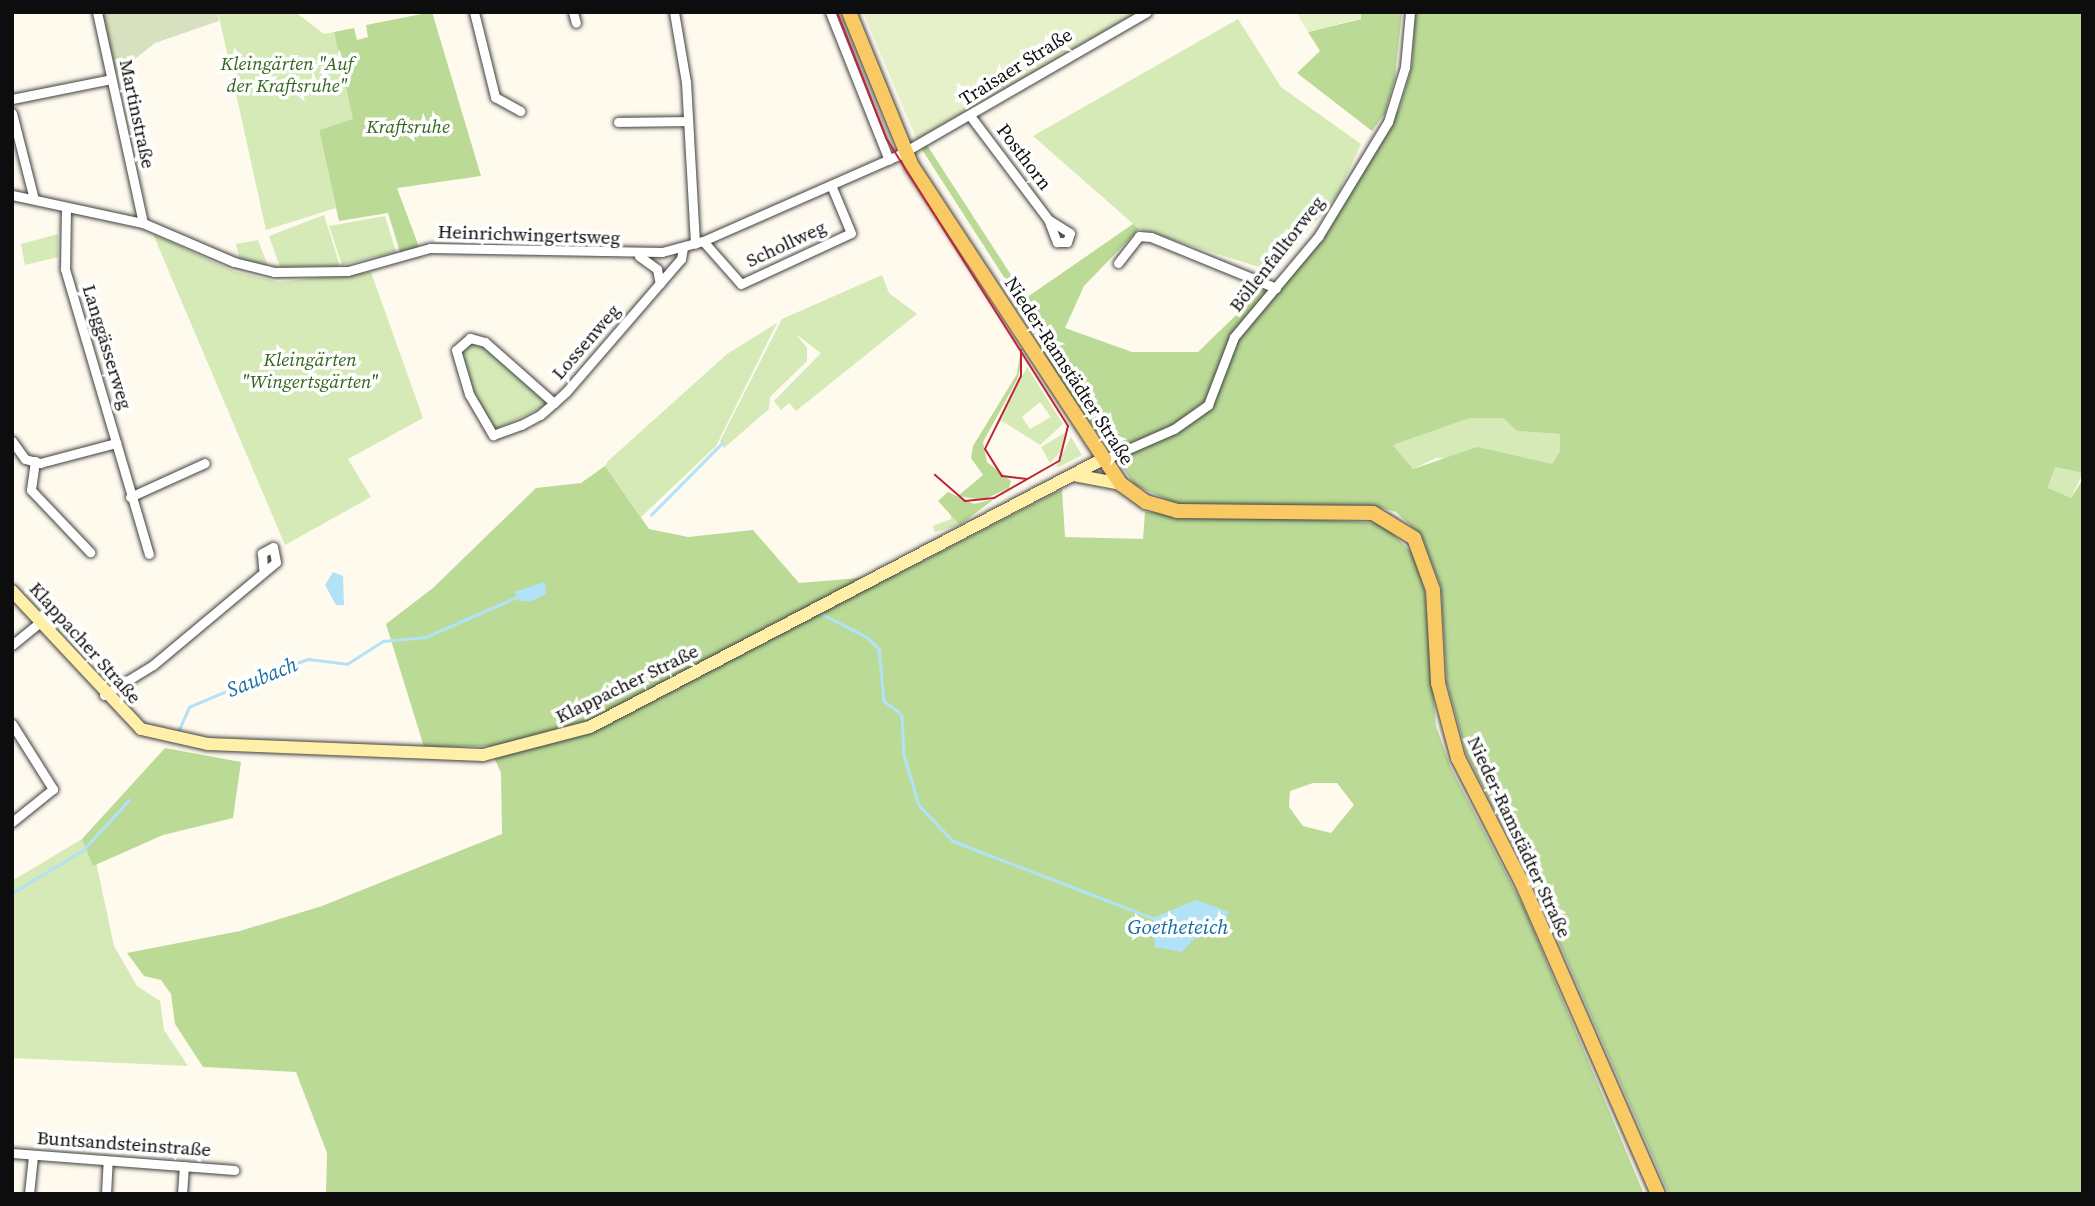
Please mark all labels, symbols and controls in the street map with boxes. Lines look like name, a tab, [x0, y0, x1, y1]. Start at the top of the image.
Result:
street label: Traisaer Straße	[956, 23, 1076, 111]
park label: Kleingärten "Auf der Kraftsruhe"	[221, 53, 353, 97]
street label: Martinstraße	[114, 57, 160, 171]
park label: Kraftsruhe	[366, 116, 450, 138]
street label: Posthorn	[992, 119, 1056, 195]
street label: Böllenfalltorweg	[1225, 191, 1329, 317]
street label: Schollweg	[743, 216, 829, 272]
street label: Heinrichwingertsweg	[437, 220, 621, 250]
street label: Nieder-Ramstädter Straße	[1000, 273, 1138, 469]
street label: Langgässerweg	[77, 282, 137, 412]
street label: Lossenweg	[547, 300, 625, 384]
park label: Kleingärten "Wingertsgärten"	[242, 349, 378, 393]
street label: Klappacher Straße	[24, 577, 146, 709]
street label: Klappacher Straße	[552, 640, 702, 728]
water label: Saubach	[223, 651, 301, 703]
street label: Nieder-Ramstädter Straße	[1462, 733, 1576, 941]
water label: Goetheteich	[1128, 914, 1228, 940]
street label: Buntsandsteinstraße	[36, 1127, 212, 1161]

